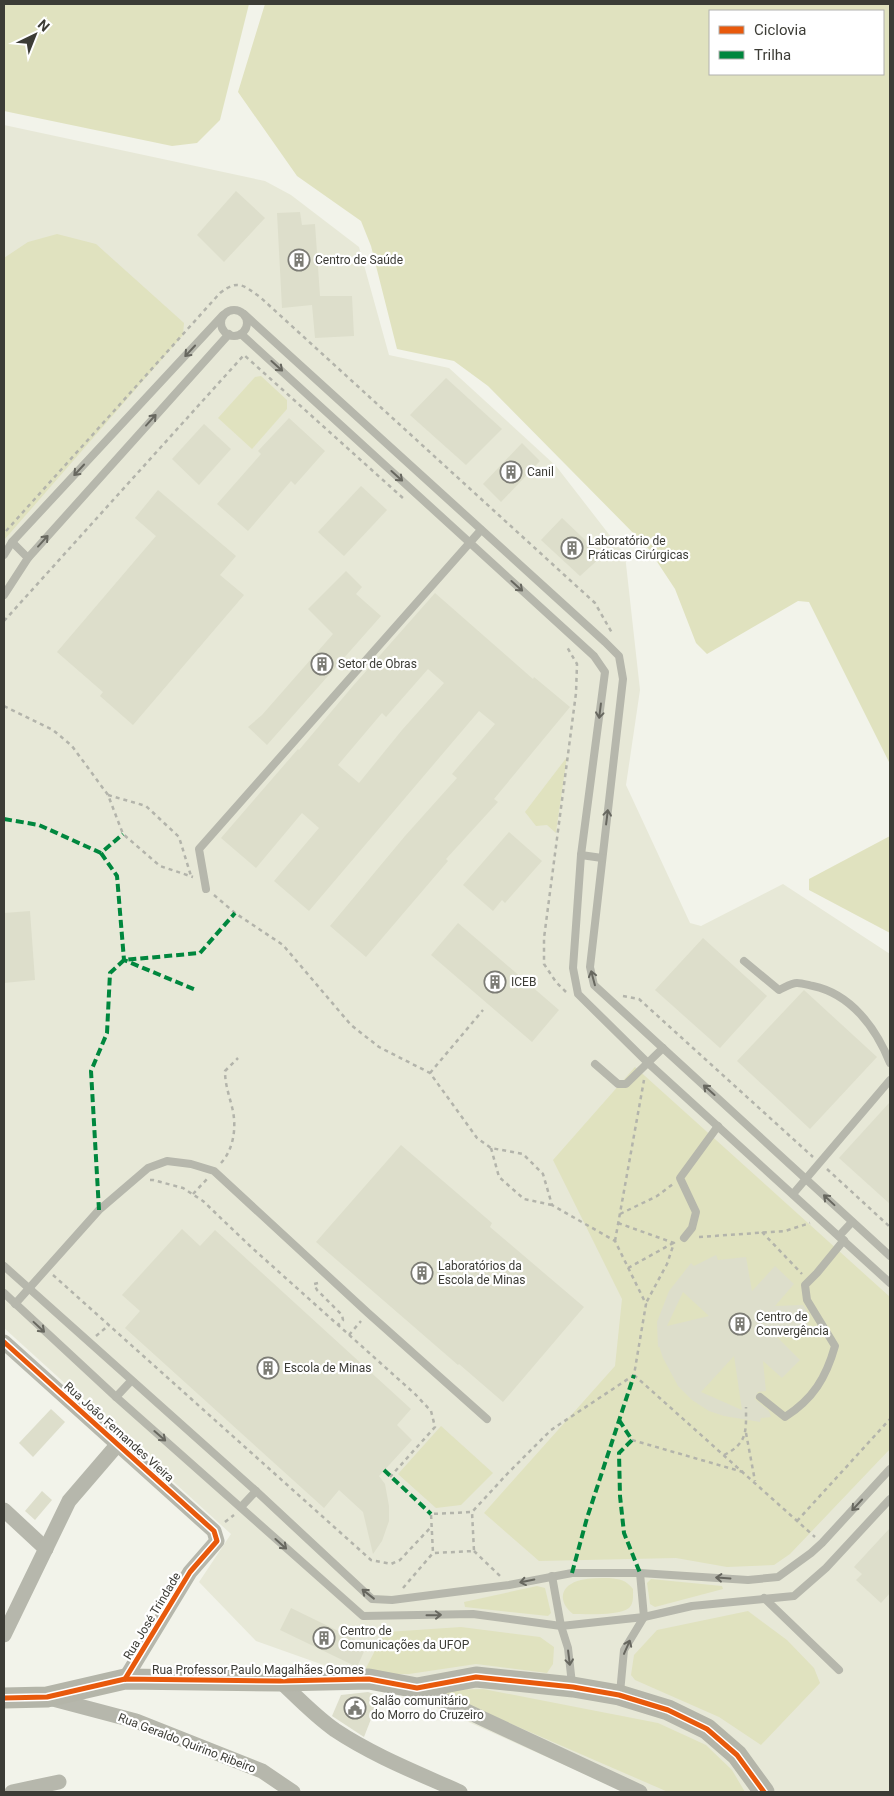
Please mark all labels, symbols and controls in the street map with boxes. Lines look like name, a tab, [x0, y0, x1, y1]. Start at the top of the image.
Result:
north arrow	[10, 10, 60, 60]
legend	[709, 10, 884, 75]
text: N	[35, 16, 53, 35]
text: Ciclovia	[754, 21, 806, 39]
text: Trilha	[754, 46, 791, 64]
building icon: Centro de Saúde	[287, 248, 311, 272]
place label: Centro de Saúde	[315, 253, 403, 267]
one-way arrow	[184, 344, 196, 357]
one-way arrow	[271, 361, 284, 372]
one-way arrow	[146, 414, 157, 427]
building icon: Canil	[499, 460, 523, 484]
one-way arrow	[73, 463, 85, 476]
place label: Canil	[527, 465, 554, 479]
one-way arrow	[390, 470, 403, 482]
place label: Laboratório de Práticas Cirúrgicas	[588, 534, 689, 562]
one-way arrow	[37, 535, 49, 548]
building icon: Laboratório de Práticas Cirúrgicas	[560, 536, 584, 560]
one-way arrow	[510, 580, 523, 592]
building icon: Setor de Obras	[310, 652, 334, 676]
place label: Setor de Obras	[338, 657, 417, 671]
one-way arrow	[594, 702, 604, 718]
one-way arrow	[602, 809, 612, 825]
building icon: ICEB	[483, 970, 507, 994]
one-way arrow	[588, 970, 597, 986]
place label: ICEB	[511, 975, 536, 989]
one-way arrow	[702, 1084, 715, 1096]
one-way arrow	[822, 1194, 835, 1206]
place label: Laboratórios da Escola de Minas	[438, 1259, 525, 1287]
building icon: Laboratórios da Escola de Minas	[410, 1261, 434, 1285]
place label: Centro de Convergência	[756, 1310, 829, 1338]
building icon: Centro de Convergência	[728, 1312, 752, 1336]
one-way arrow	[33, 1321, 46, 1333]
building icon: Escola de Minas	[256, 1356, 280, 1380]
place label: Escola de Minas	[284, 1361, 371, 1375]
street label: Rua João Fernandes Vieira	[61, 1379, 177, 1485]
one-way arrow	[153, 1430, 166, 1441]
one-way arrow	[851, 1498, 863, 1511]
one-way arrow	[275, 1538, 288, 1549]
street label: Rua José Trindade	[120, 1570, 184, 1662]
one-way arrow	[715, 1574, 731, 1583]
one-way arrow	[519, 1577, 535, 1587]
one-way arrow	[361, 1589, 374, 1600]
one-way arrow	[425, 1610, 441, 1619]
place label: Centro de Comunicações da UFOP	[340, 1624, 470, 1652]
building icon: Centro de Comunicações da UFOP	[312, 1626, 336, 1650]
one-way arrow	[622, 1640, 632, 1655]
one-way arrow	[564, 1649, 574, 1665]
street label: Rua Professor Paulo Magalhães Gomes	[152, 1663, 364, 1677]
place label: Salão comunitário do Morro do Cruzeiro	[371, 1694, 484, 1722]
public building icon: Salão comunitário do Morro do Cruzeiro	[343, 1696, 367, 1720]
street label: Rua Geraldo Quirino Ribeiro	[116, 1710, 258, 1776]

